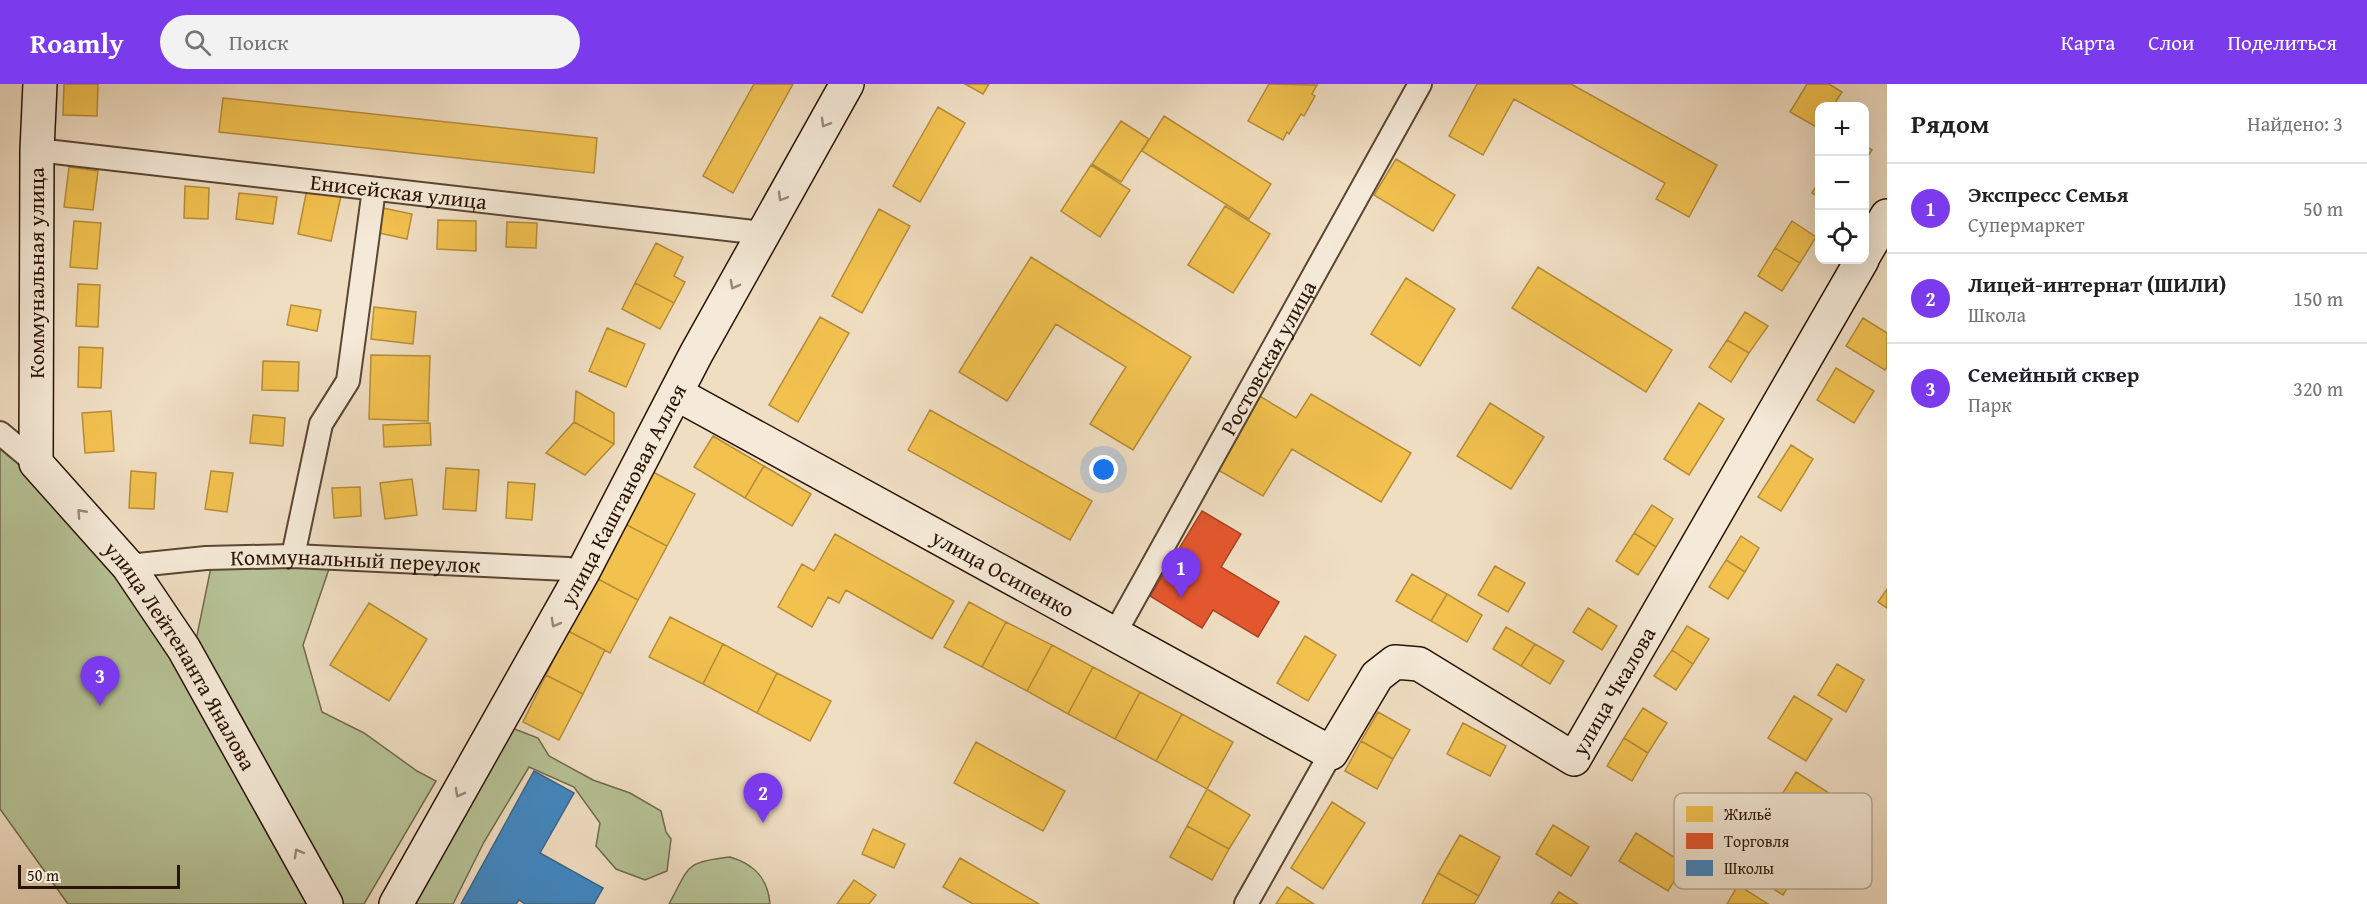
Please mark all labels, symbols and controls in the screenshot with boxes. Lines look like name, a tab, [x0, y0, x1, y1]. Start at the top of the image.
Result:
search box	[160, 15, 580, 69]
text: Roamly	[30, 22, 124, 63]
icon: search	[181, 26, 214, 59]
text: Поиск	[229, 26, 288, 58]
text: Карта	[2061, 27, 2115, 58]
text: Слои	[2148, 27, 2194, 58]
text: Поделиться	[2227, 27, 2337, 58]
map controls	[1815, 102, 1869, 264]
button: +	[1815, 102, 1869, 156]
text: Рядом	[1911, 104, 1989, 143]
text: Найдено: 3	[2247, 109, 2343, 138]
one-way arrow	[821, 116, 832, 127]
button: −	[1815, 156, 1869, 210]
street label: Енисейская улица	[309, 165, 489, 217]
street label: Коммунальная улица	[20, 167, 52, 379]
text: Экспресс Семья	[1968, 178, 2129, 210]
one-way arrow	[778, 191, 790, 201]
text: 1	[1925, 194, 1936, 223]
text: 50 m	[2303, 194, 2343, 223]
button: locate	[1815, 210, 1869, 264]
text: Супермаркет	[1968, 210, 2085, 239]
text: Лицей-интернат (ШИЛИ)	[1968, 268, 2226, 300]
street label: Ростовская улица	[1212, 274, 1324, 441]
one-way arrow	[730, 278, 741, 289]
text: 2	[1925, 284, 1936, 313]
text: 150 m	[2293, 284, 2343, 313]
text: Школа	[1968, 300, 2026, 329]
text: Семейный сквер	[1968, 358, 2139, 390]
text: 3	[1925, 374, 1936, 403]
text: 320 m	[2293, 374, 2343, 403]
street label: улица Каштановая Аллея	[551, 378, 694, 612]
text: Парк	[1968, 390, 2012, 419]
your location	[1089, 455, 1118, 484]
one-way arrow	[77, 509, 88, 520]
street label: улица Осипенко	[925, 520, 1080, 625]
street label: улица Лейтенанта Яналова	[96, 533, 265, 776]
street label: Коммунальный переулок	[230, 540, 482, 581]
pin: 1	[1162, 548, 1200, 598]
one-way arrow	[550, 617, 562, 627]
street label: улица Чкалова	[1563, 620, 1663, 762]
pin: 3	[80, 656, 120, 706]
pin: 2	[744, 774, 783, 823]
one-way arrow	[455, 786, 466, 797]
legend	[1674, 793, 1872, 889]
text: Жильё	[1723, 802, 1772, 826]
text: Торговля	[1724, 829, 1789, 853]
one-way arrow	[294, 849, 305, 859]
text: Школы	[1724, 856, 1774, 880]
scale bar	[18, 862, 180, 890]
text: 50 m	[27, 863, 59, 887]

